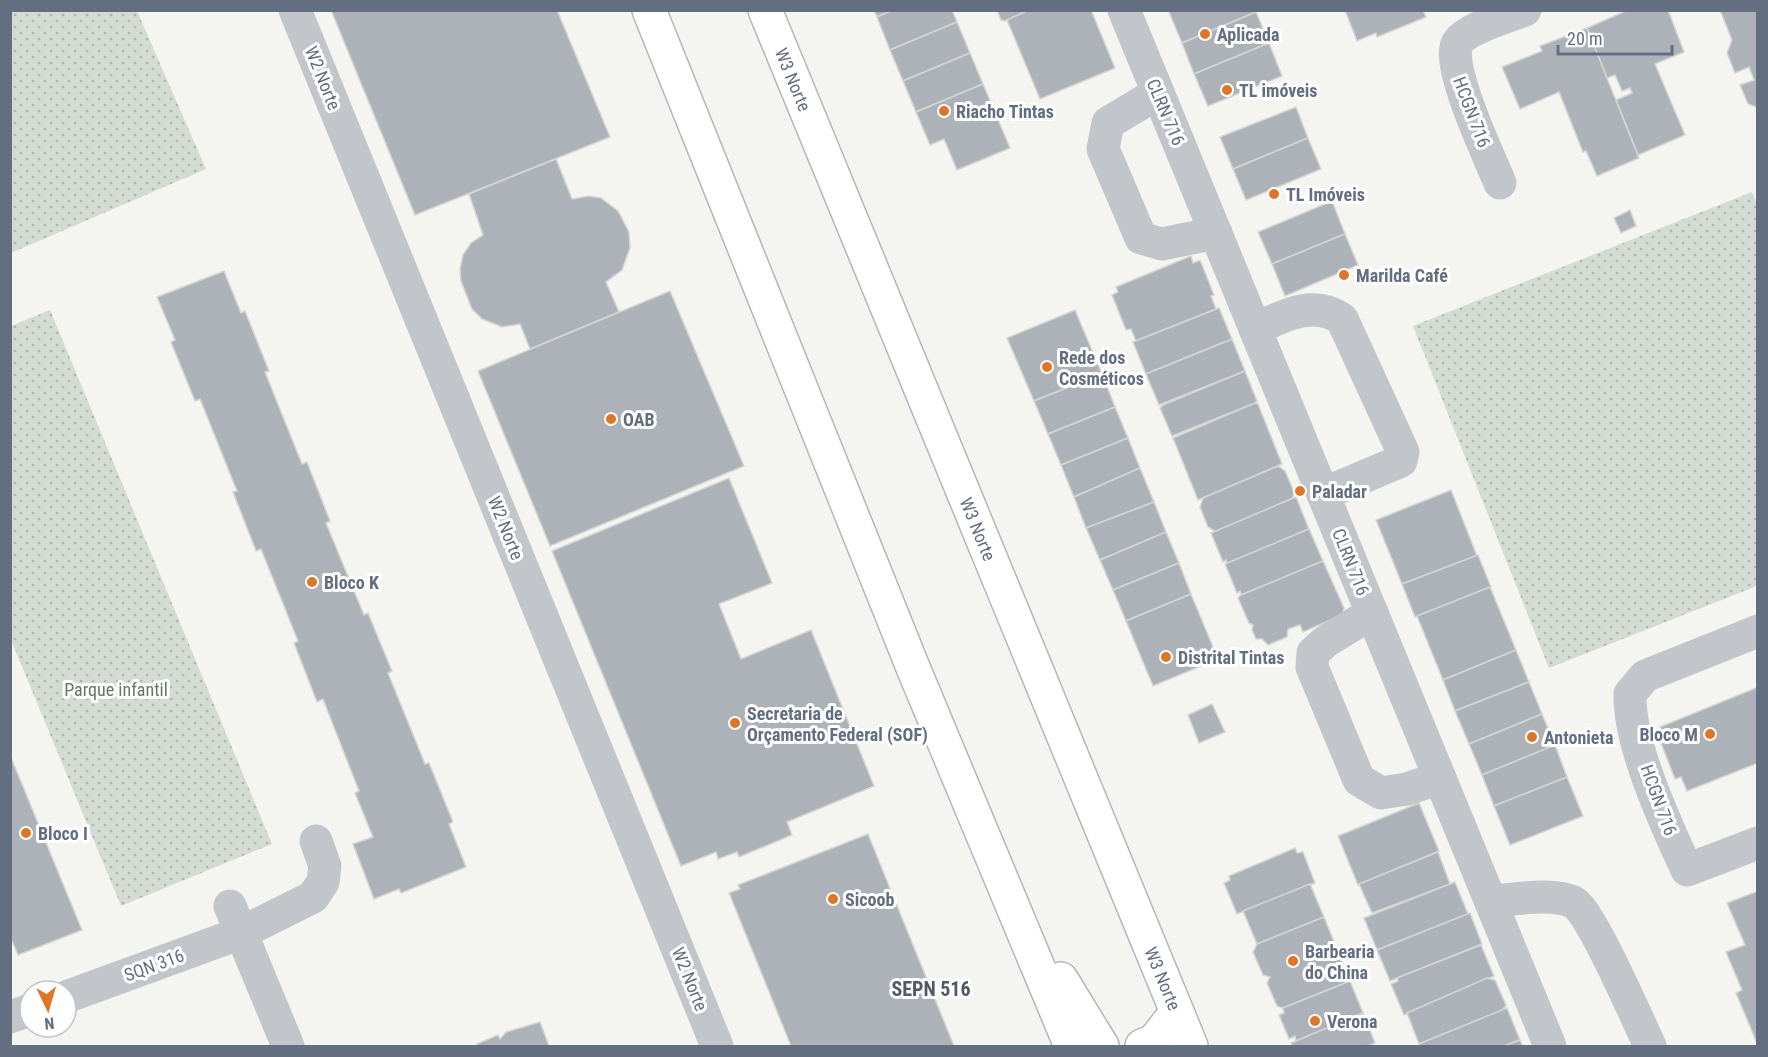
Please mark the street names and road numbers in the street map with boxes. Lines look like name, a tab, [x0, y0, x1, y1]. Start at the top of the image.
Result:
street label: W2 Norte	[301, 43, 345, 113]
street label: W3 Norte	[771, 45, 816, 114]
street label: HCGN 716	[1449, 74, 1495, 150]
street label: CLRN 716	[1143, 76, 1189, 148]
street label: W2 Norte	[484, 493, 528, 563]
street label: W3 Norte	[956, 494, 1001, 564]
street label: CLRN 716	[1328, 525, 1374, 599]
street label: HCGN 716	[1636, 762, 1682, 838]
street label: W2 Norte	[668, 944, 712, 1014]
street label: W3 Norte	[1141, 944, 1186, 1013]
street label: SQN 316	[121, 945, 187, 985]

